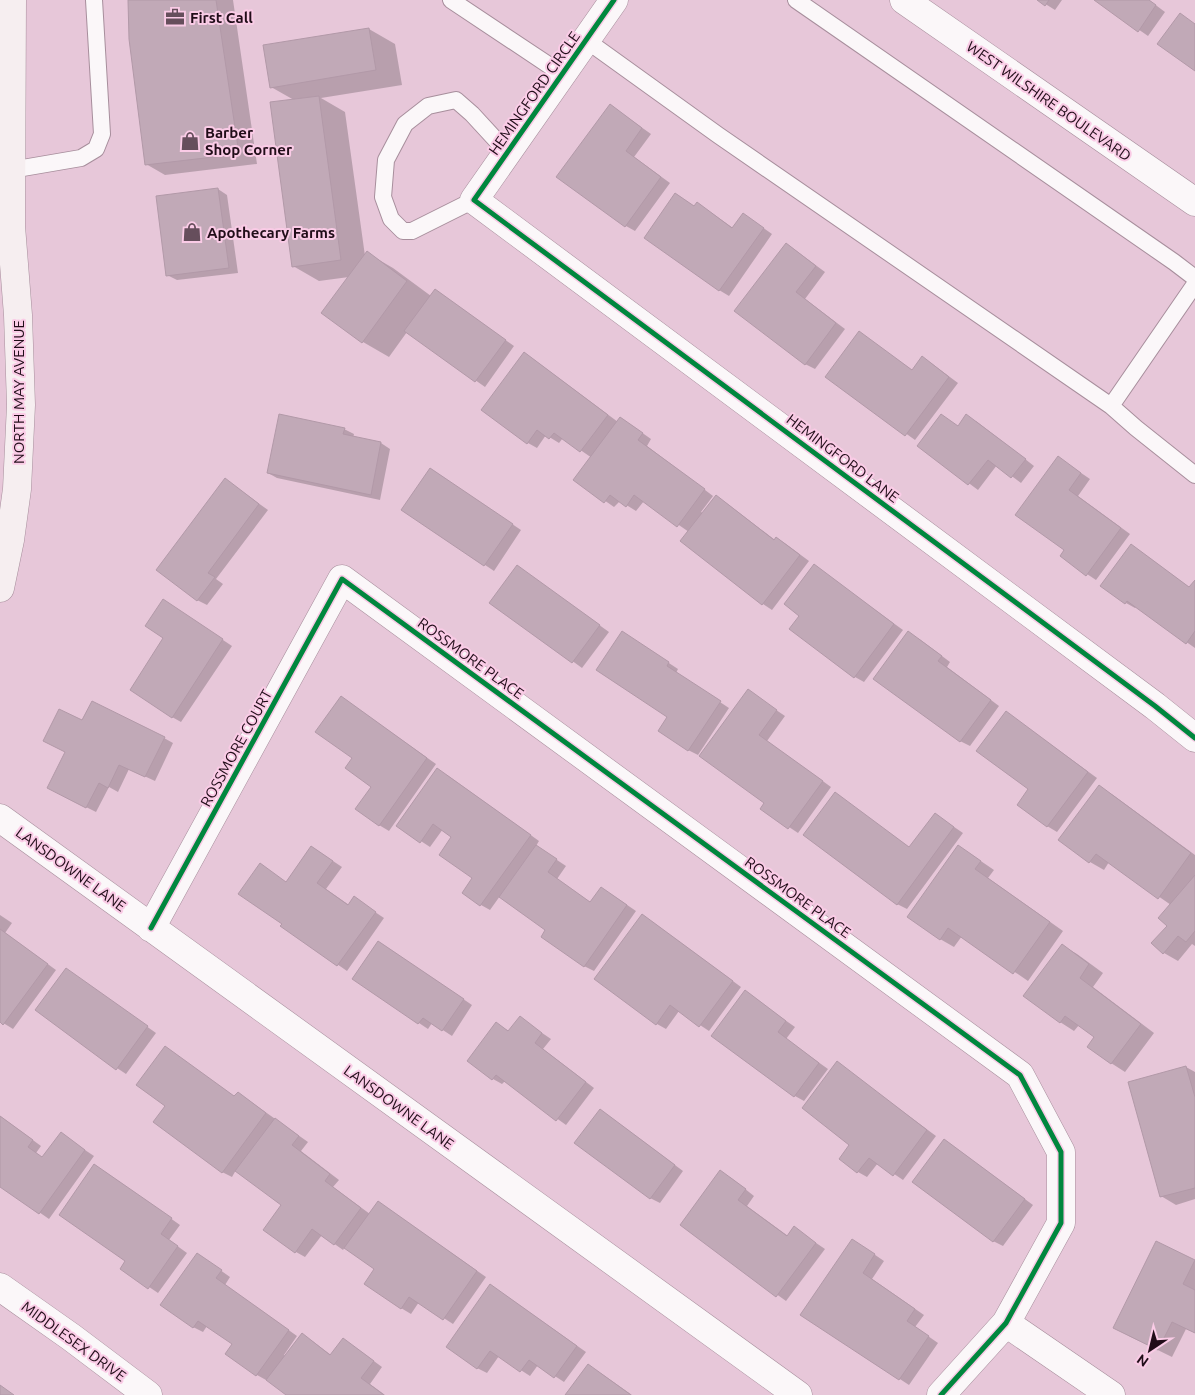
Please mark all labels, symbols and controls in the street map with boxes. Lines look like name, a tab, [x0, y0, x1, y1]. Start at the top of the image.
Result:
office icon: First Call	[164, 6, 186, 28]
place label: First Call	[190, 9, 253, 26]
street label: HEMINGFORD CIRCLE	[485, 28, 583, 158]
street label: WEST WILSHIRE BOULEVARD	[964, 38, 1134, 164]
place label: Barber Shop Corner	[205, 124, 293, 158]
shop icon: Barber Shop Corner	[179, 130, 201, 152]
shop icon: Apothecary Farms	[181, 221, 203, 243]
place label: Apothecary Farms	[207, 224, 335, 241]
street label: NORTH MAY AVENUE	[10, 320, 27, 464]
street label: HEMINGFORD LANE	[783, 410, 903, 506]
street label: ROSSMORE PLACE	[415, 614, 527, 702]
street label: ROSSMORE COURT	[197, 686, 276, 809]
street label: LANSDOWNE LANE	[13, 823, 129, 915]
street label: ROSSMORE PLACE	[742, 853, 854, 941]
street label: LANSDOWNE LANE	[341, 1061, 457, 1153]
street label: MIDDLESEX DRIVE	[19, 1297, 129, 1385]
north arrow	[1125, 1325, 1175, 1375]
text: N	[1134, 1351, 1151, 1370]

